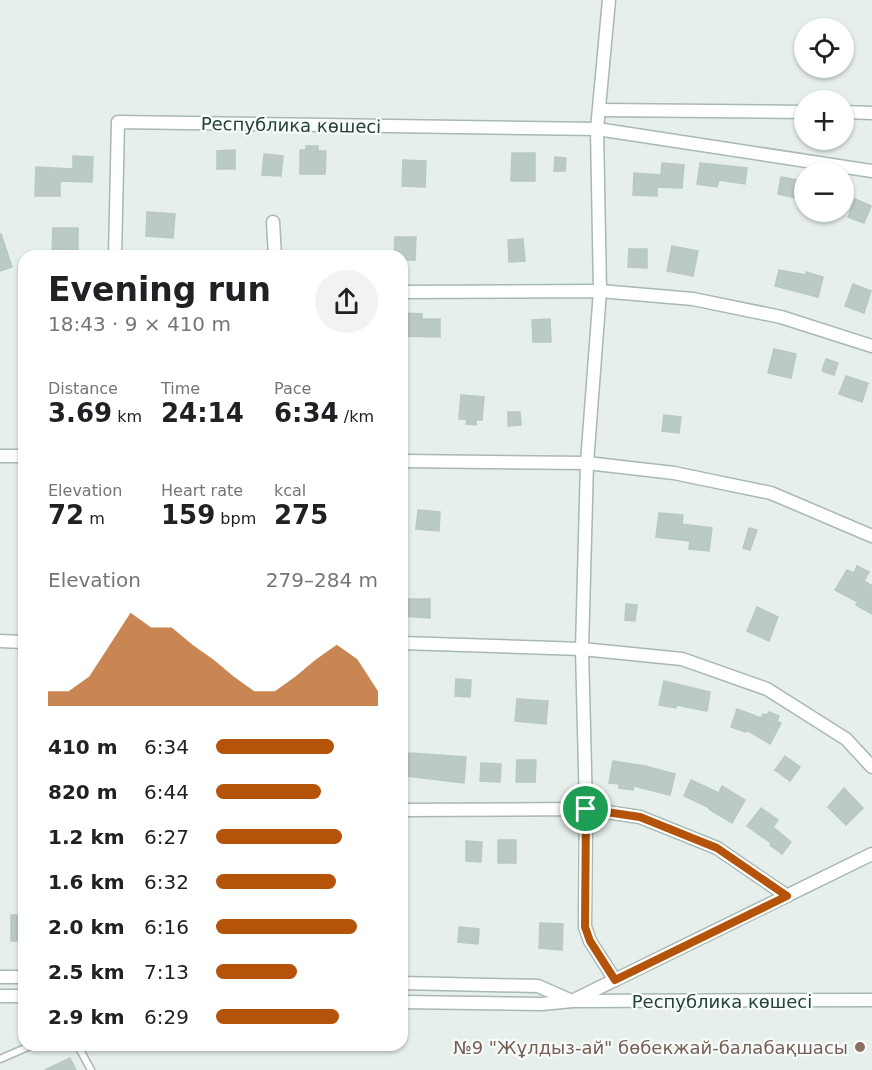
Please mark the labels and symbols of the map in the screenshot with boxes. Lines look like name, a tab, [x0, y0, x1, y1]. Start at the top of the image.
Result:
street label: Республика көшесі	[201, 113, 381, 137]
pin	[560, 783, 611, 834]
street label: Республика көшесі	[632, 991, 812, 1012]
place label: №9 "Жұлдыз-ай" бөбекжай-балабақшасы	[453, 1037, 848, 1058]
marker: №9 "Жұлдыз-ай" бөбекжай-балабақшасы	[853, 1040, 867, 1054]

